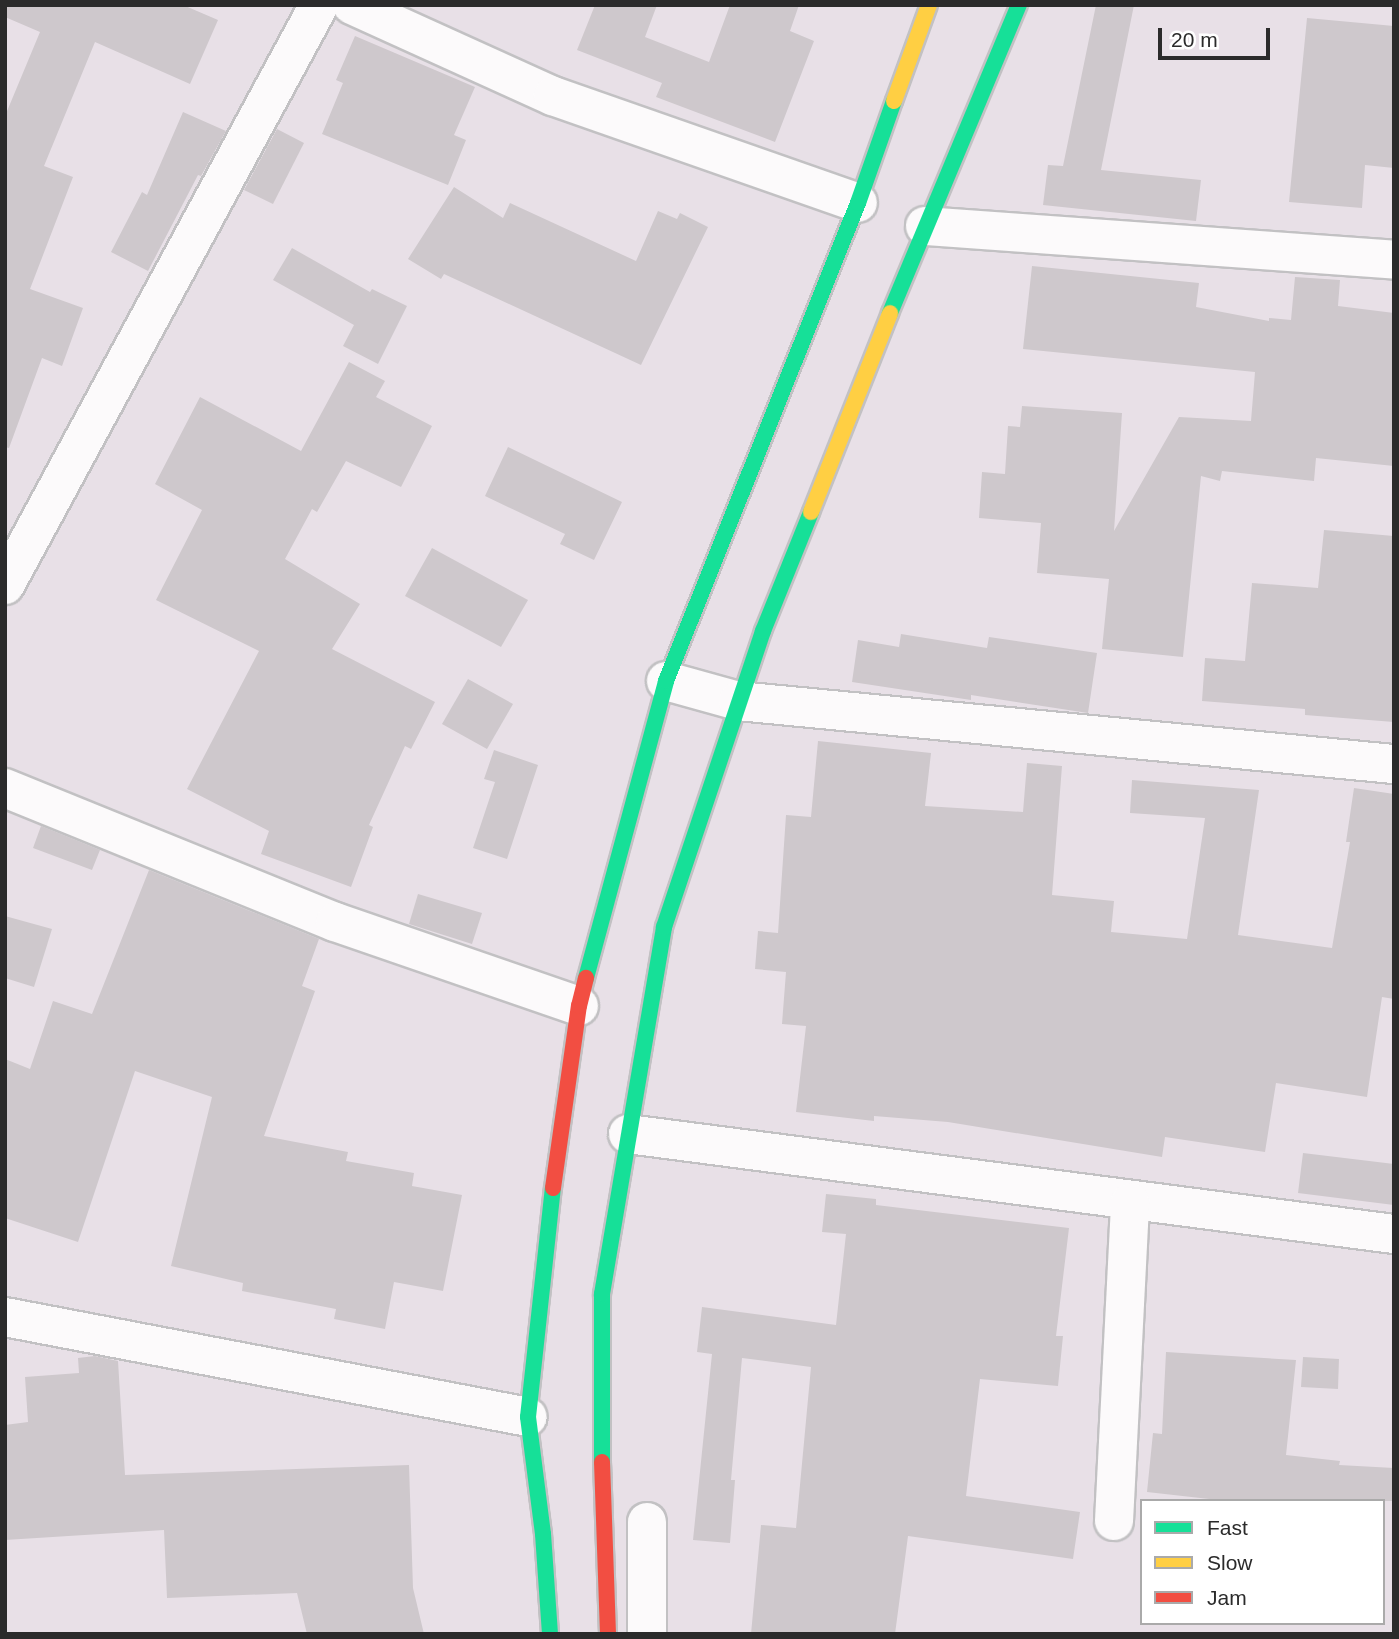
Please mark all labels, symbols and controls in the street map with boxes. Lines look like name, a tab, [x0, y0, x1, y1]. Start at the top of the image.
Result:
scale bar	[1161, 14, 1273, 58]
text: 20 m	[1171, 28, 1218, 51]
legend	[1140, 1499, 1385, 1625]
text: Fast	[1207, 1516, 1248, 1539]
text: Slow	[1207, 1551, 1253, 1574]
text: Jam	[1207, 1586, 1247, 1609]

